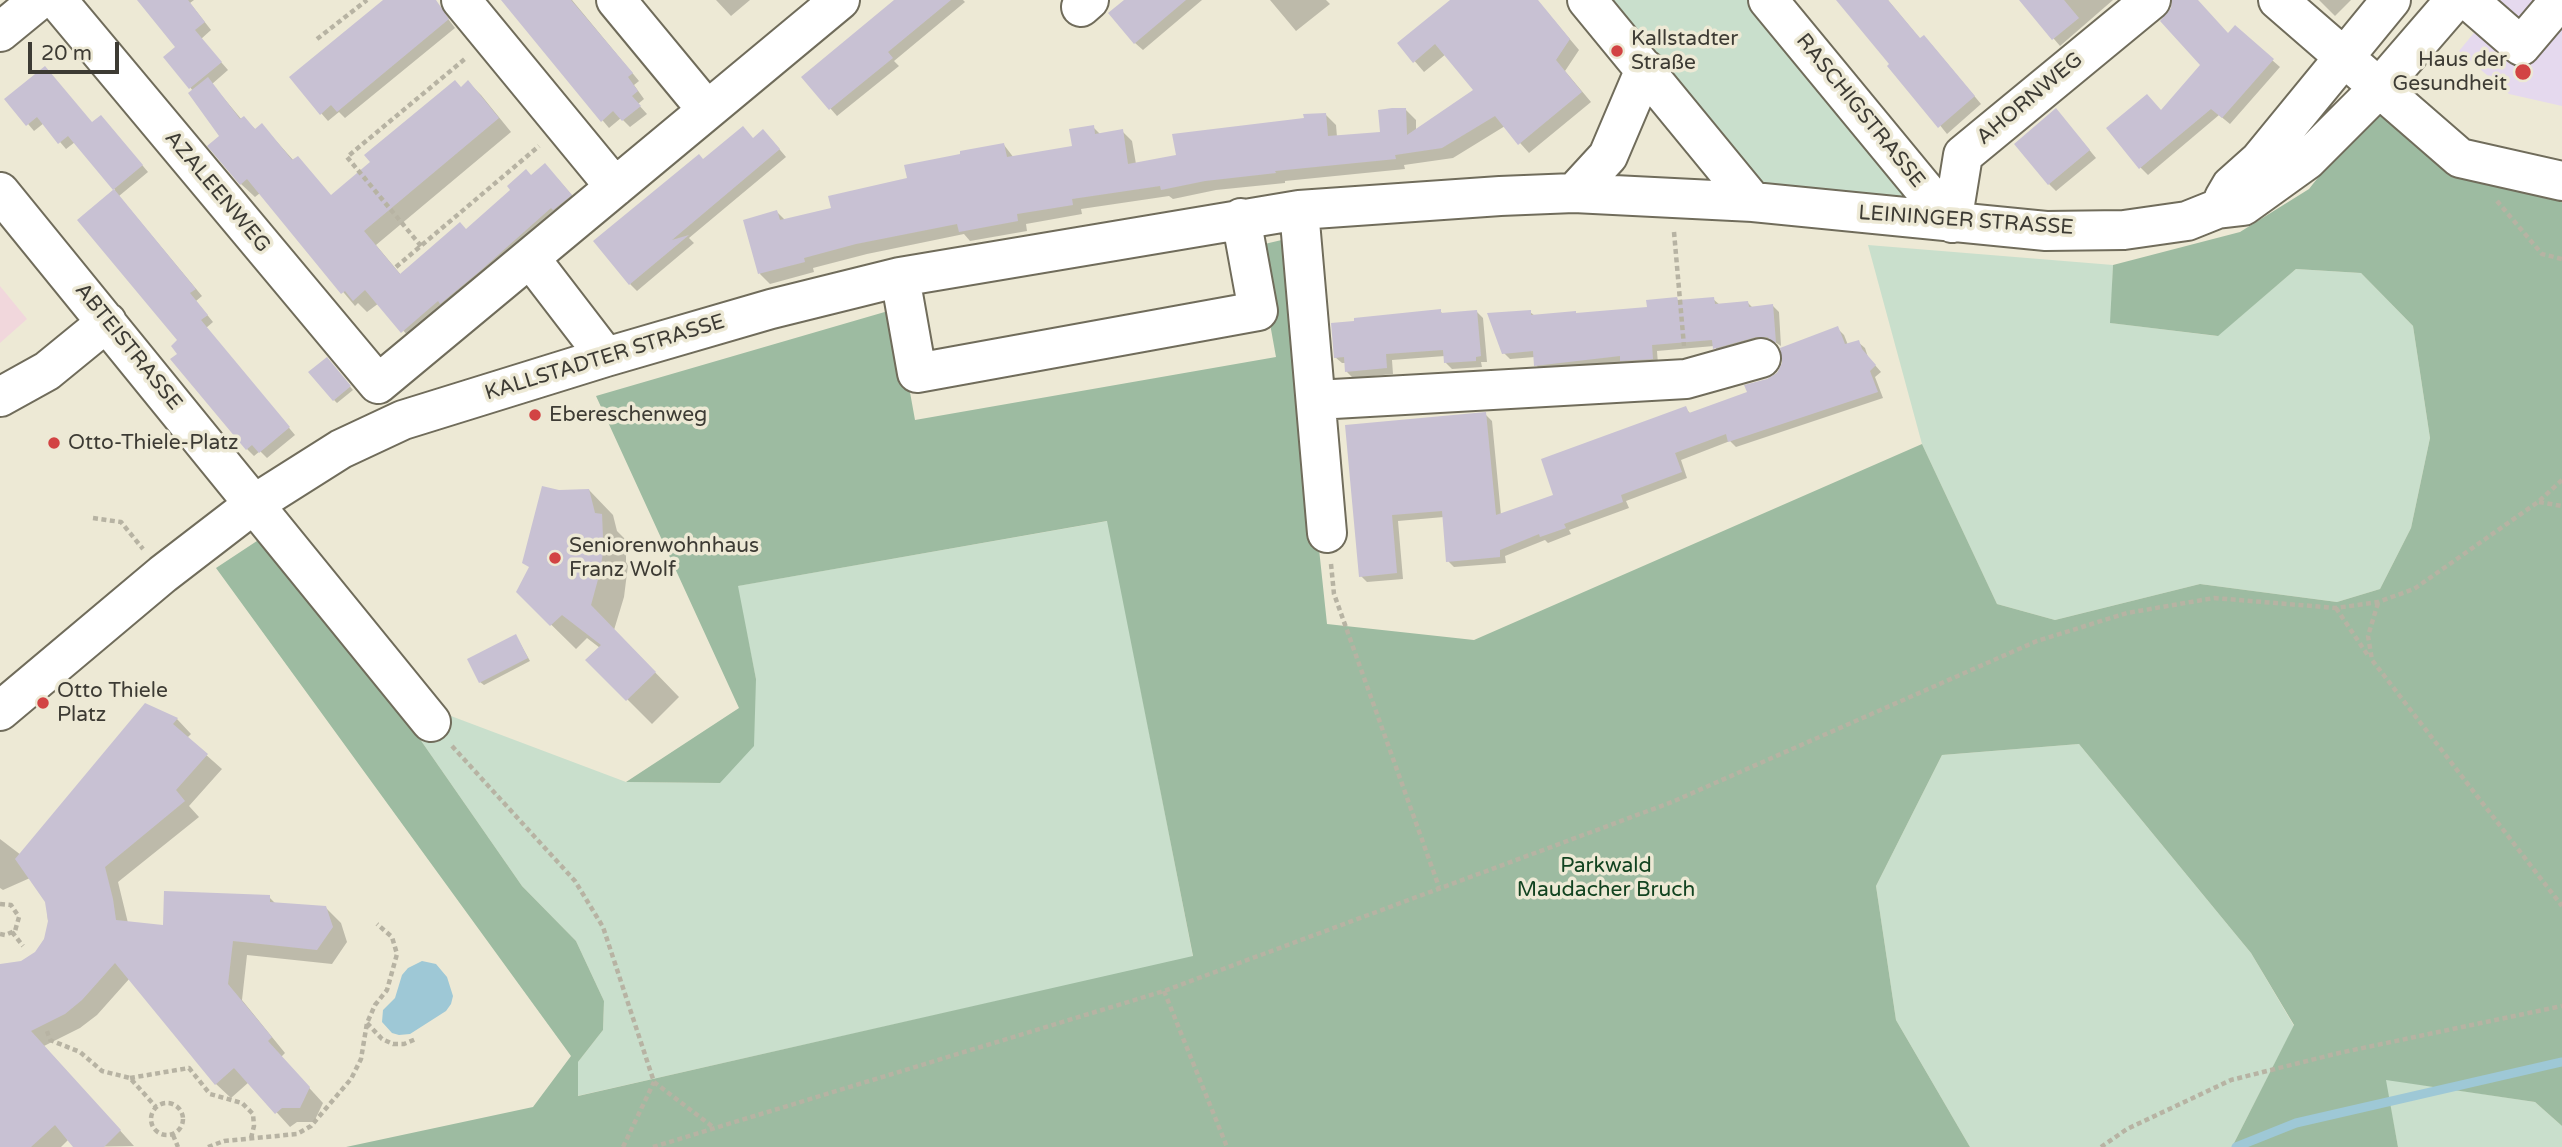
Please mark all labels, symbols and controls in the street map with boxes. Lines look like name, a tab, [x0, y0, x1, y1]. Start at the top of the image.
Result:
place label: Kallstadter Straße	[1631, 26, 1738, 76]
scale bar	[32, 28, 122, 72]
street label: RASCHIGSTRASSE	[1790, 29, 1930, 193]
text: 20 m	[41, 41, 92, 66]
marker: Kallstadter Straße	[1609, 43, 1625, 59]
street label: AHORNWEG	[1972, 47, 2088, 151]
place label: Haus der Gesundheit	[2392, 47, 2507, 97]
marker: Haus der Gesundheit	[2513, 62, 2533, 82]
street label: AZALEENWEG	[159, 126, 275, 258]
street label: LEININGER STRASSE	[1858, 201, 2074, 241]
street label: ABTEISTRASSE	[69, 278, 187, 416]
street label: KALLSTADTER STRASSE	[482, 309, 728, 407]
place label: Ebereschenweg	[549, 402, 707, 428]
marker: Ebereschenweg	[527, 407, 543, 423]
place label: Otto-Thiele-Platz	[68, 430, 238, 456]
marker: Otto-Thiele-Platz	[46, 435, 62, 451]
place label: Seniorenwohnhaus Franz Wolf	[569, 533, 759, 583]
marker: Seniorenwohnhaus Franz Wolf	[547, 550, 563, 566]
place label: Otto Thiele Platz	[57, 678, 168, 728]
marker: Otto Thiele Platz	[35, 695, 51, 711]
park label: Parkwald Maudacher Bruch	[1517, 853, 1695, 903]

